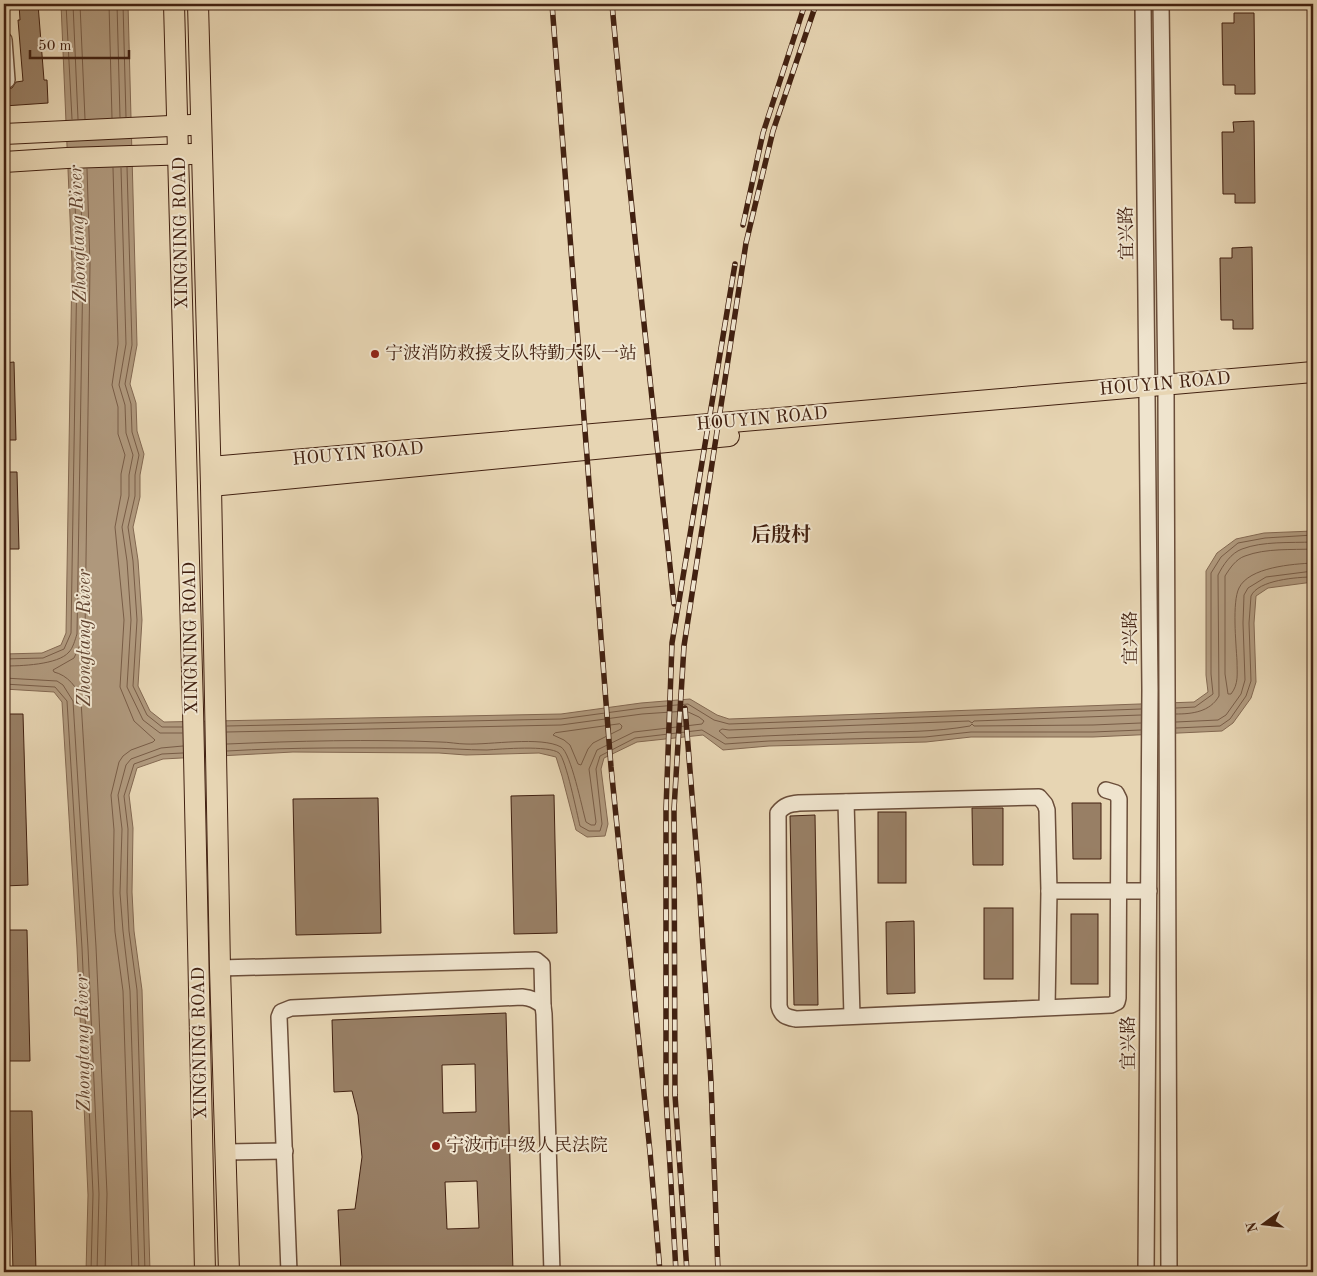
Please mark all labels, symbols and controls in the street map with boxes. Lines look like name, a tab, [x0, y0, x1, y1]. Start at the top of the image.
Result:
scale bar	[30, 28, 129, 60]
text: 50 m	[38, 39, 72, 54]
street label: XINGNING ROAD	[171, 157, 191, 309]
water label: Zhongtang River	[67, 164, 91, 303]
street label: 宜兴路	[1116, 206, 1136, 260]
place label: 宁波消防救援支队特勤大队一站	[385, 343, 637, 363]
marker: 宁波消防救援支队特勤大队一站	[369, 348, 381, 360]
street label: HOUYIN ROAD	[1099, 369, 1231, 399]
street label: HOUYIN ROAD	[696, 404, 828, 434]
street label: HOUYIN ROAD	[292, 439, 424, 469]
district label: 后殷村	[751, 523, 811, 546]
street label: XINGNING ROAD	[181, 562, 201, 714]
water label: Zhongtang River	[76, 568, 95, 707]
street label: 宜兴路	[1120, 611, 1140, 665]
street label: XINGNING ROAD	[190, 967, 210, 1119]
water label: Zhongtang River	[73, 973, 95, 1112]
street label: 宜兴路	[1118, 1016, 1138, 1070]
place label: 宁波市中级人民法院	[446, 1135, 608, 1155]
marker: 宁波市中级人民法院	[430, 1140, 442, 1152]
north arrow	[1240, 1198, 1290, 1248]
text: N	[1244, 1220, 1261, 1234]

